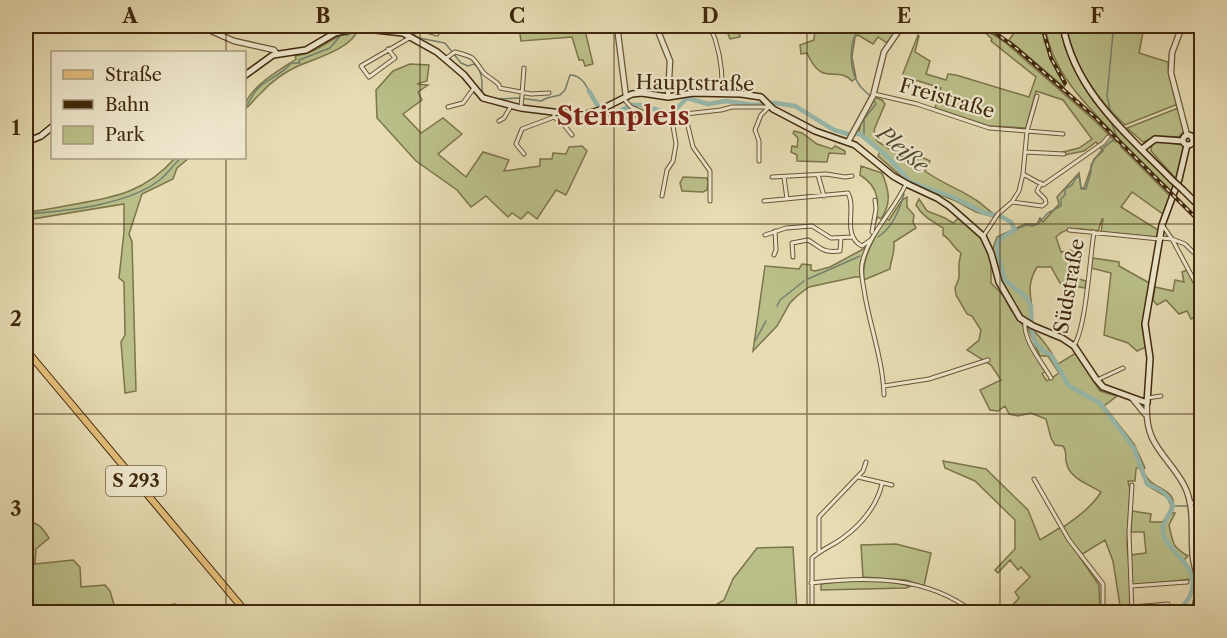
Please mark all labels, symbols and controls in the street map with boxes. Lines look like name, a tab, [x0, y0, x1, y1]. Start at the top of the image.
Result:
text: A	[121, 4, 138, 28]
text: B	[316, 4, 331, 28]
text: C	[509, 4, 525, 28]
text: D	[701, 4, 719, 28]
text: E	[897, 4, 911, 28]
text: F	[1090, 4, 1104, 28]
legend	[51, 51, 246, 159]
text: Straße	[105, 64, 162, 86]
street label: Hauptstraße	[635, 70, 755, 96]
street label: Freistraße	[897, 73, 997, 123]
text: Bahn	[105, 94, 150, 116]
district label: Steinpleis	[556, 100, 690, 132]
text: 1	[12, 116, 21, 140]
water label: Pleiße	[871, 119, 934, 178]
text: Park	[105, 124, 146, 146]
street label: Südstraße	[1049, 237, 1089, 335]
text: 2	[10, 307, 22, 331]
road number: S 293	[106, 466, 166, 496]
text: 3	[10, 497, 22, 521]

